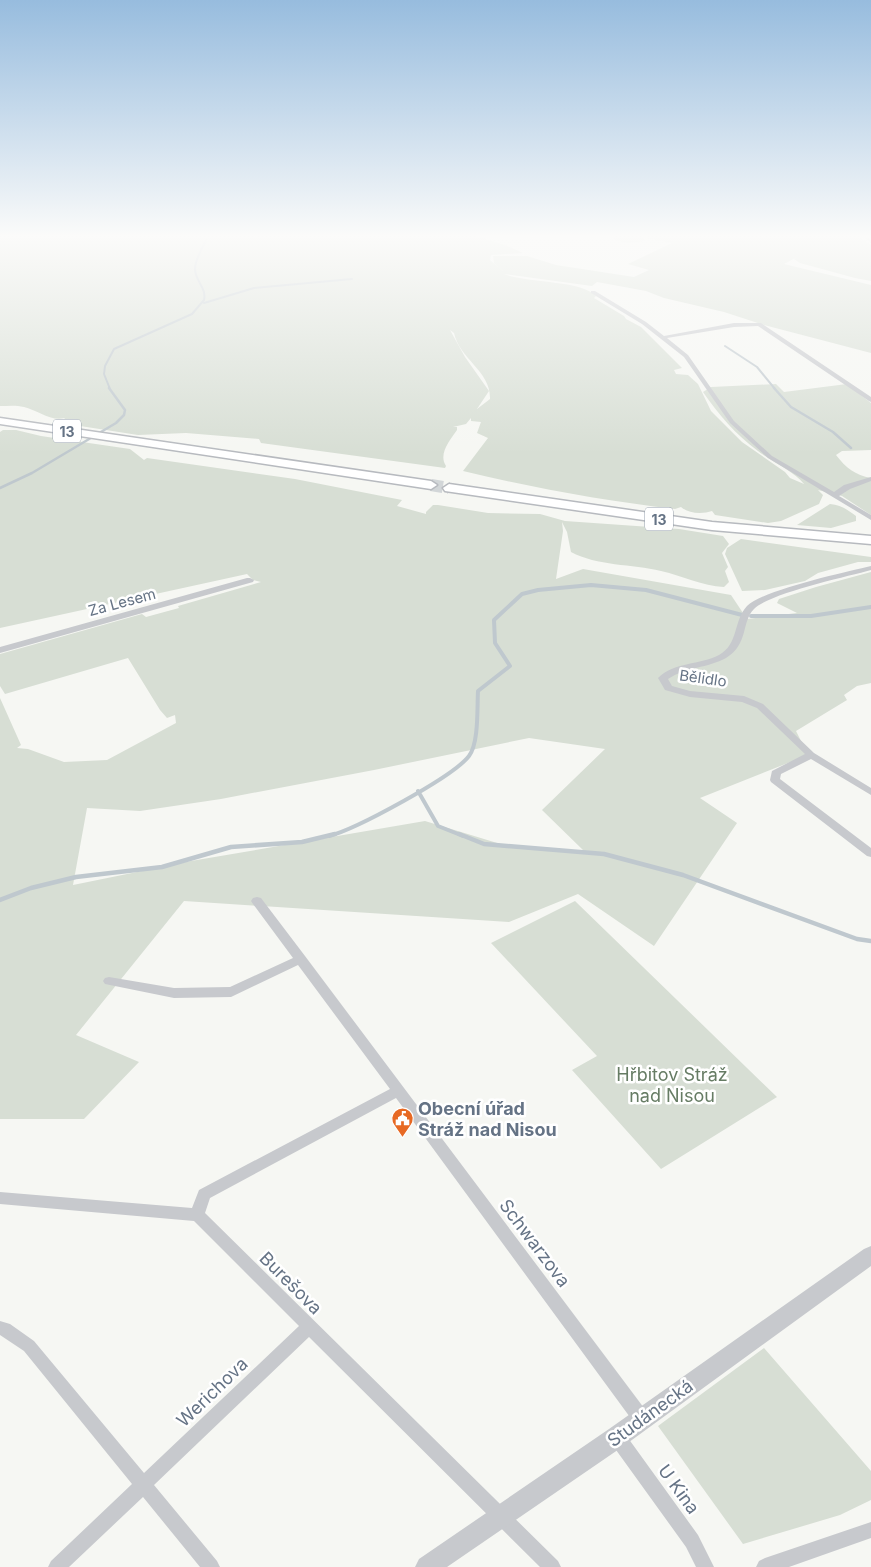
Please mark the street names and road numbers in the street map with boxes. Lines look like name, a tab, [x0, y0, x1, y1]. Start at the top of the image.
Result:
road number: 13	[53, 420, 81, 442]
road number: 13	[645, 508, 673, 530]
street label: Za Lesem	[86, 584, 158, 620]
street label: Bělidlo	[678, 665, 728, 691]
street label: Schwarzova	[495, 1195, 575, 1291]
street label: Burešova	[255, 1247, 327, 1319]
street label: Werichova	[172, 1353, 252, 1431]
street label: Studánecká	[603, 1375, 697, 1451]
street label: U Kina	[654, 1460, 704, 1518]

